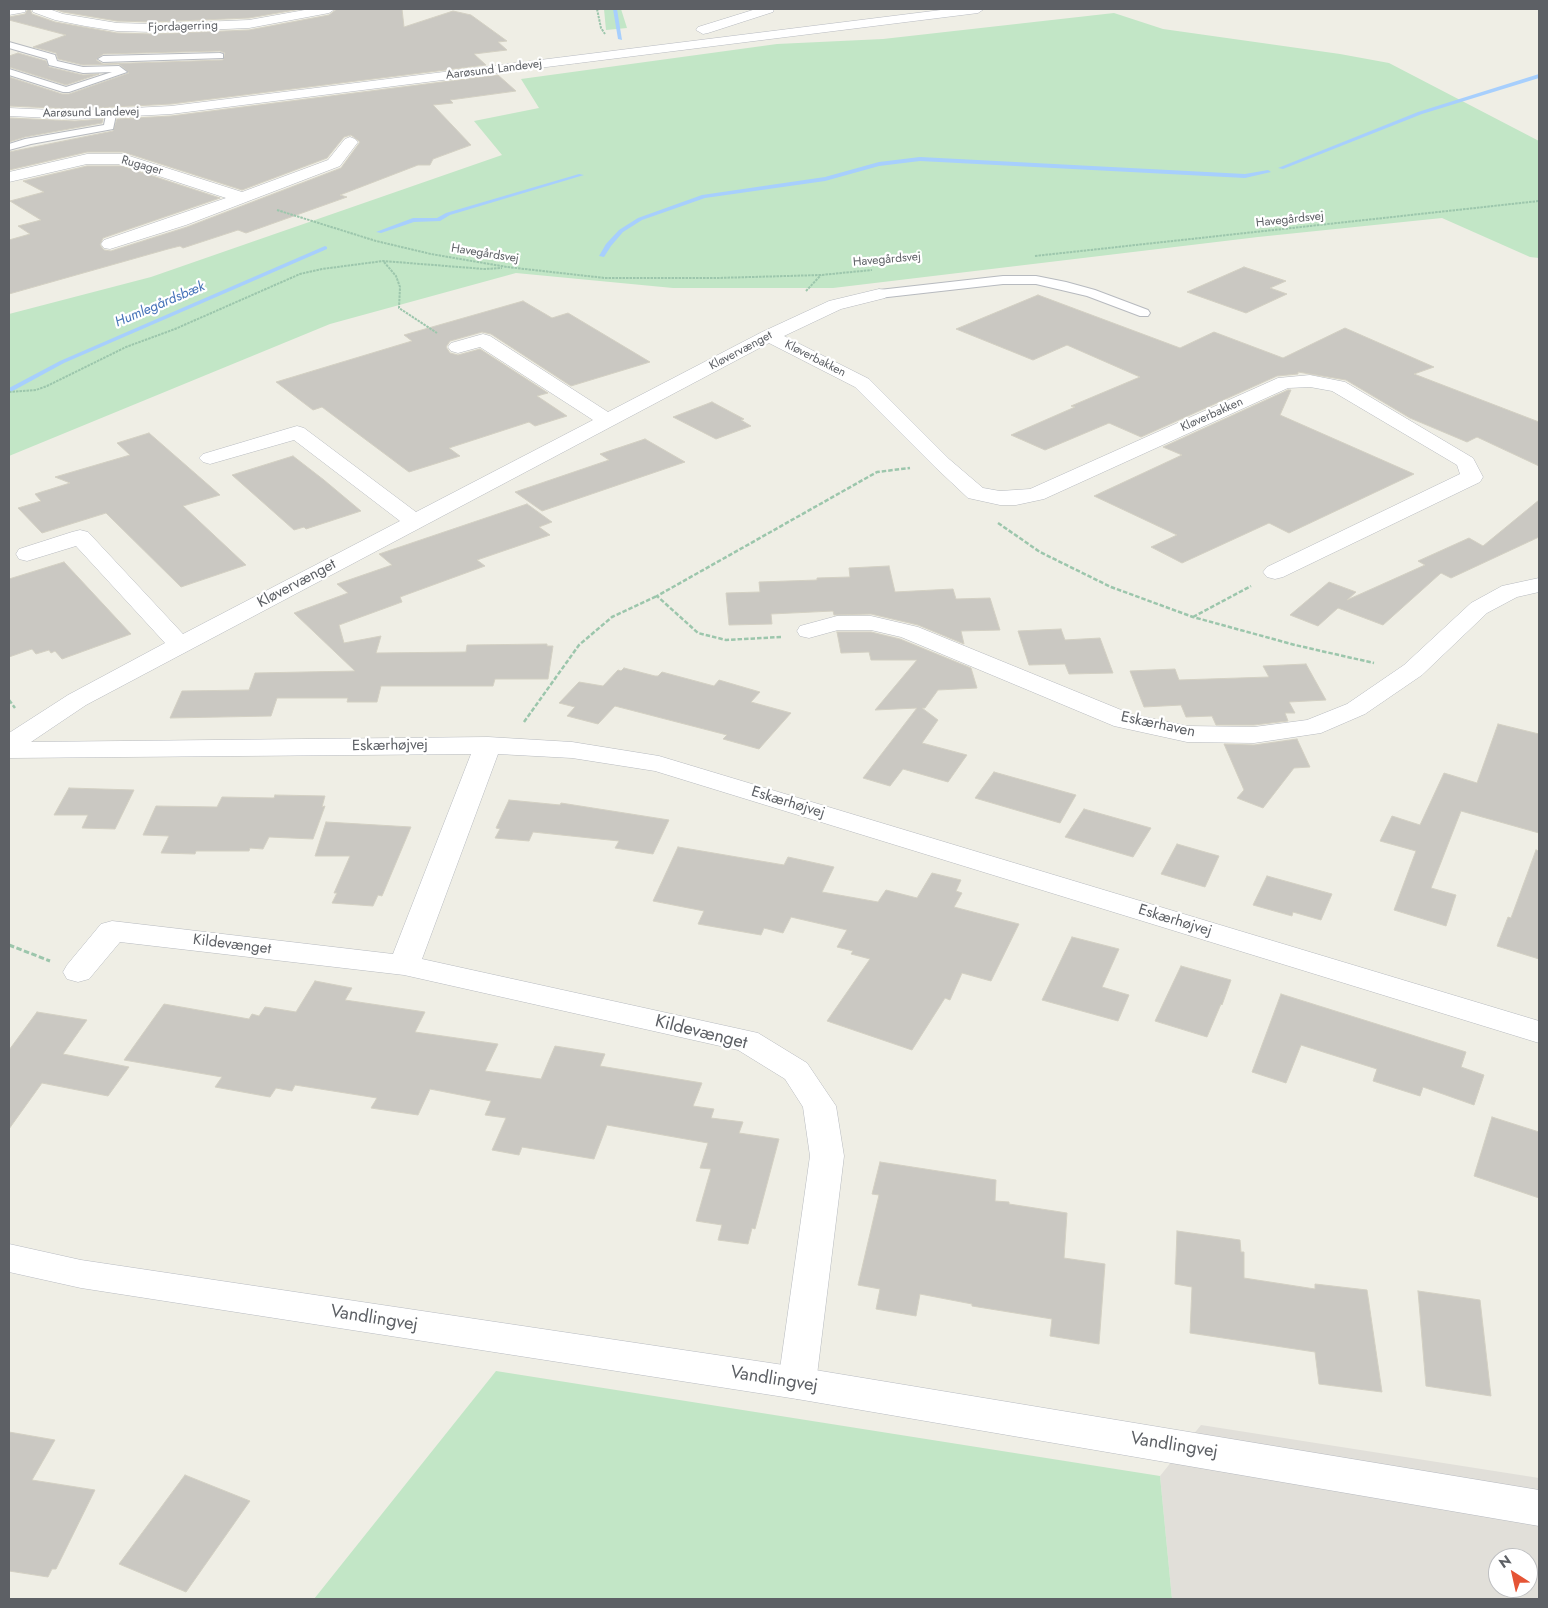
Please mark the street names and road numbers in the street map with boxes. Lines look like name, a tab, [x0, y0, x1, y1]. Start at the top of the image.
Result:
street label: Fjordagerring	[148, 19, 218, 35]
street label: Aarøsund Landevej	[445, 57, 543, 83]
street label: Aarøsund Landevej	[42, 105, 140, 121]
street label: Rugager	[119, 153, 165, 179]
street label: Havegårdsvej	[1255, 209, 1325, 231]
street label: Havegårdsvej	[450, 242, 520, 266]
street label: Havegårdsvej	[852, 250, 922, 270]
street label: Kløvervænget	[707, 328, 775, 374]
street label: Kløverbakken	[782, 337, 848, 381]
street label: Kløverbakken	[1179, 395, 1245, 435]
street label: Kløvervænget	[255, 556, 339, 612]
street label: Eskærhaven	[1119, 708, 1197, 742]
street label: Eskærhøjvej	[352, 736, 428, 756]
street label: Eskærhøjvej	[749, 783, 827, 823]
street label: Eskærhøjvej	[1136, 901, 1214, 941]
street label: Kildevænget	[192, 931, 272, 959]
street label: Kildevænget	[653, 1011, 749, 1055]
street label: Vandlingvej	[329, 1301, 419, 1337]
street label: Vandlingvej	[729, 1362, 819, 1398]
street label: Vandlingvej	[1129, 1428, 1219, 1464]

